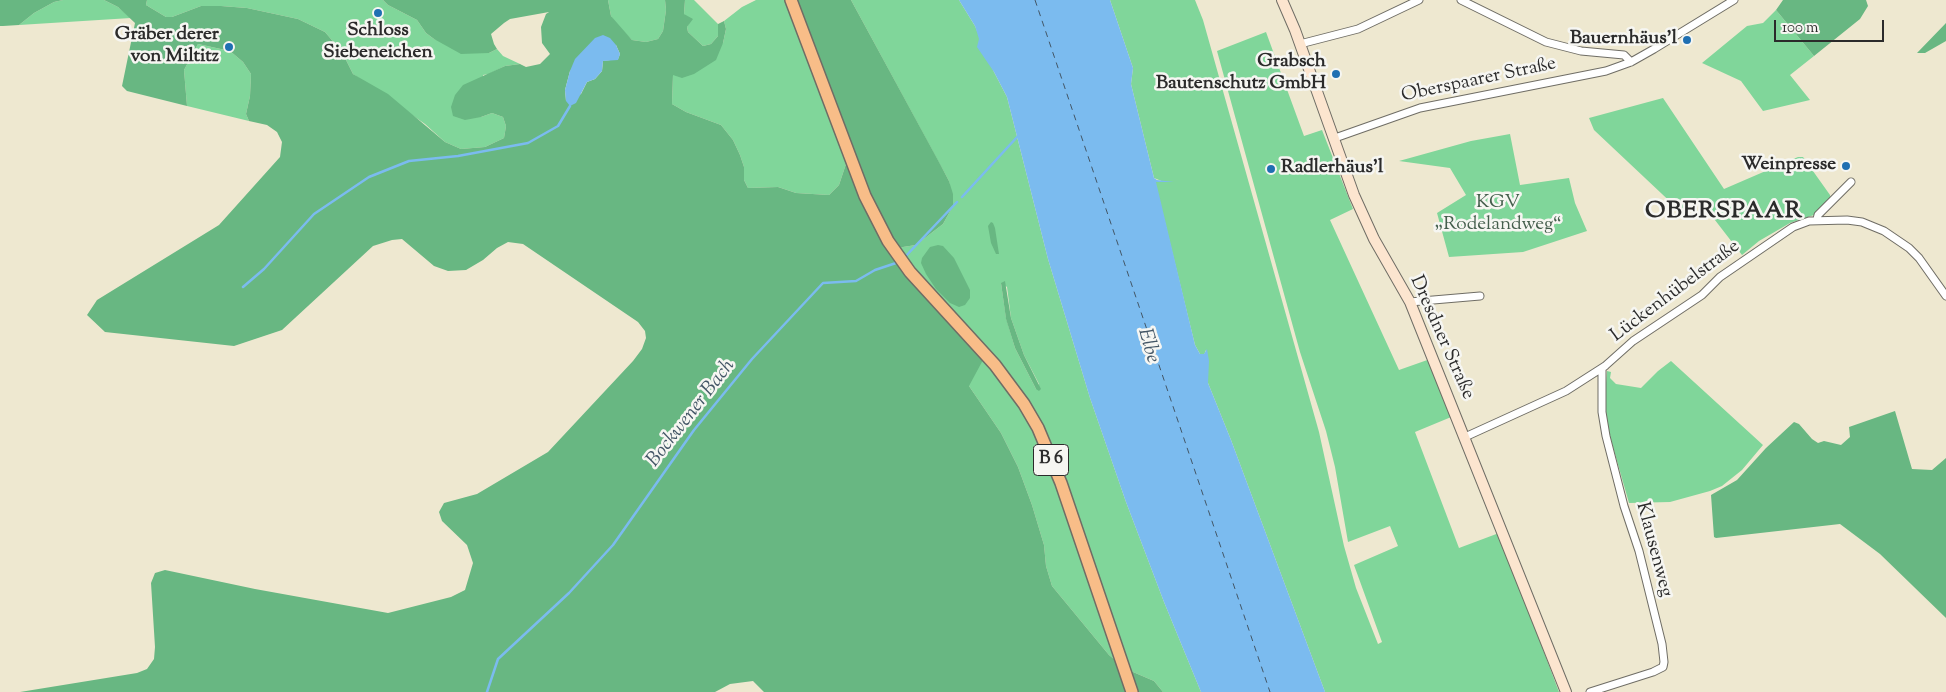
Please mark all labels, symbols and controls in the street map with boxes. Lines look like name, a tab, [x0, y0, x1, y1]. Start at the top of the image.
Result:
marker: Schloss Siebeneichen	[372, 7, 384, 19]
scale bar	[1776, 10, 1886, 42]
text: 100 m	[1782, 18, 1818, 39]
place label: Schloss Siebeneichen	[323, 21, 433, 65]
place label: Gräber derer von Miltitz	[115, 25, 219, 69]
place label: Bauernhäus'l	[1570, 29, 1677, 51]
marker: Bauernhäus'l	[1681, 34, 1693, 46]
marker: Gräber derer von Miltitz	[223, 41, 235, 53]
place label: Grabsch Bautenschutz GmbH	[1156, 52, 1326, 96]
street label: Oberspaarer Straße	[1400, 53, 1558, 109]
marker: Grabsch Bautenschutz GmbH	[1330, 68, 1342, 80]
place label: Weinpresse	[1741, 155, 1836, 177]
place label: Radlerhäus'l	[1281, 158, 1383, 180]
marker: Weinpresse	[1840, 160, 1852, 172]
marker: Radlerhäus'l	[1265, 163, 1277, 175]
park label: KGV „Rodelandweg“	[1434, 193, 1562, 237]
district label: OBERSPAAR	[1644, 199, 1804, 227]
street label: Lückenhübelstraße	[1607, 236, 1745, 348]
street label: Dresdner Straße	[1404, 273, 1478, 403]
water label: Elbe	[1131, 326, 1163, 366]
water label: Bockwener Bach	[643, 355, 741, 473]
road number: B 6	[1034, 444, 1068, 476]
street label: Klausenweg	[1629, 500, 1677, 600]

